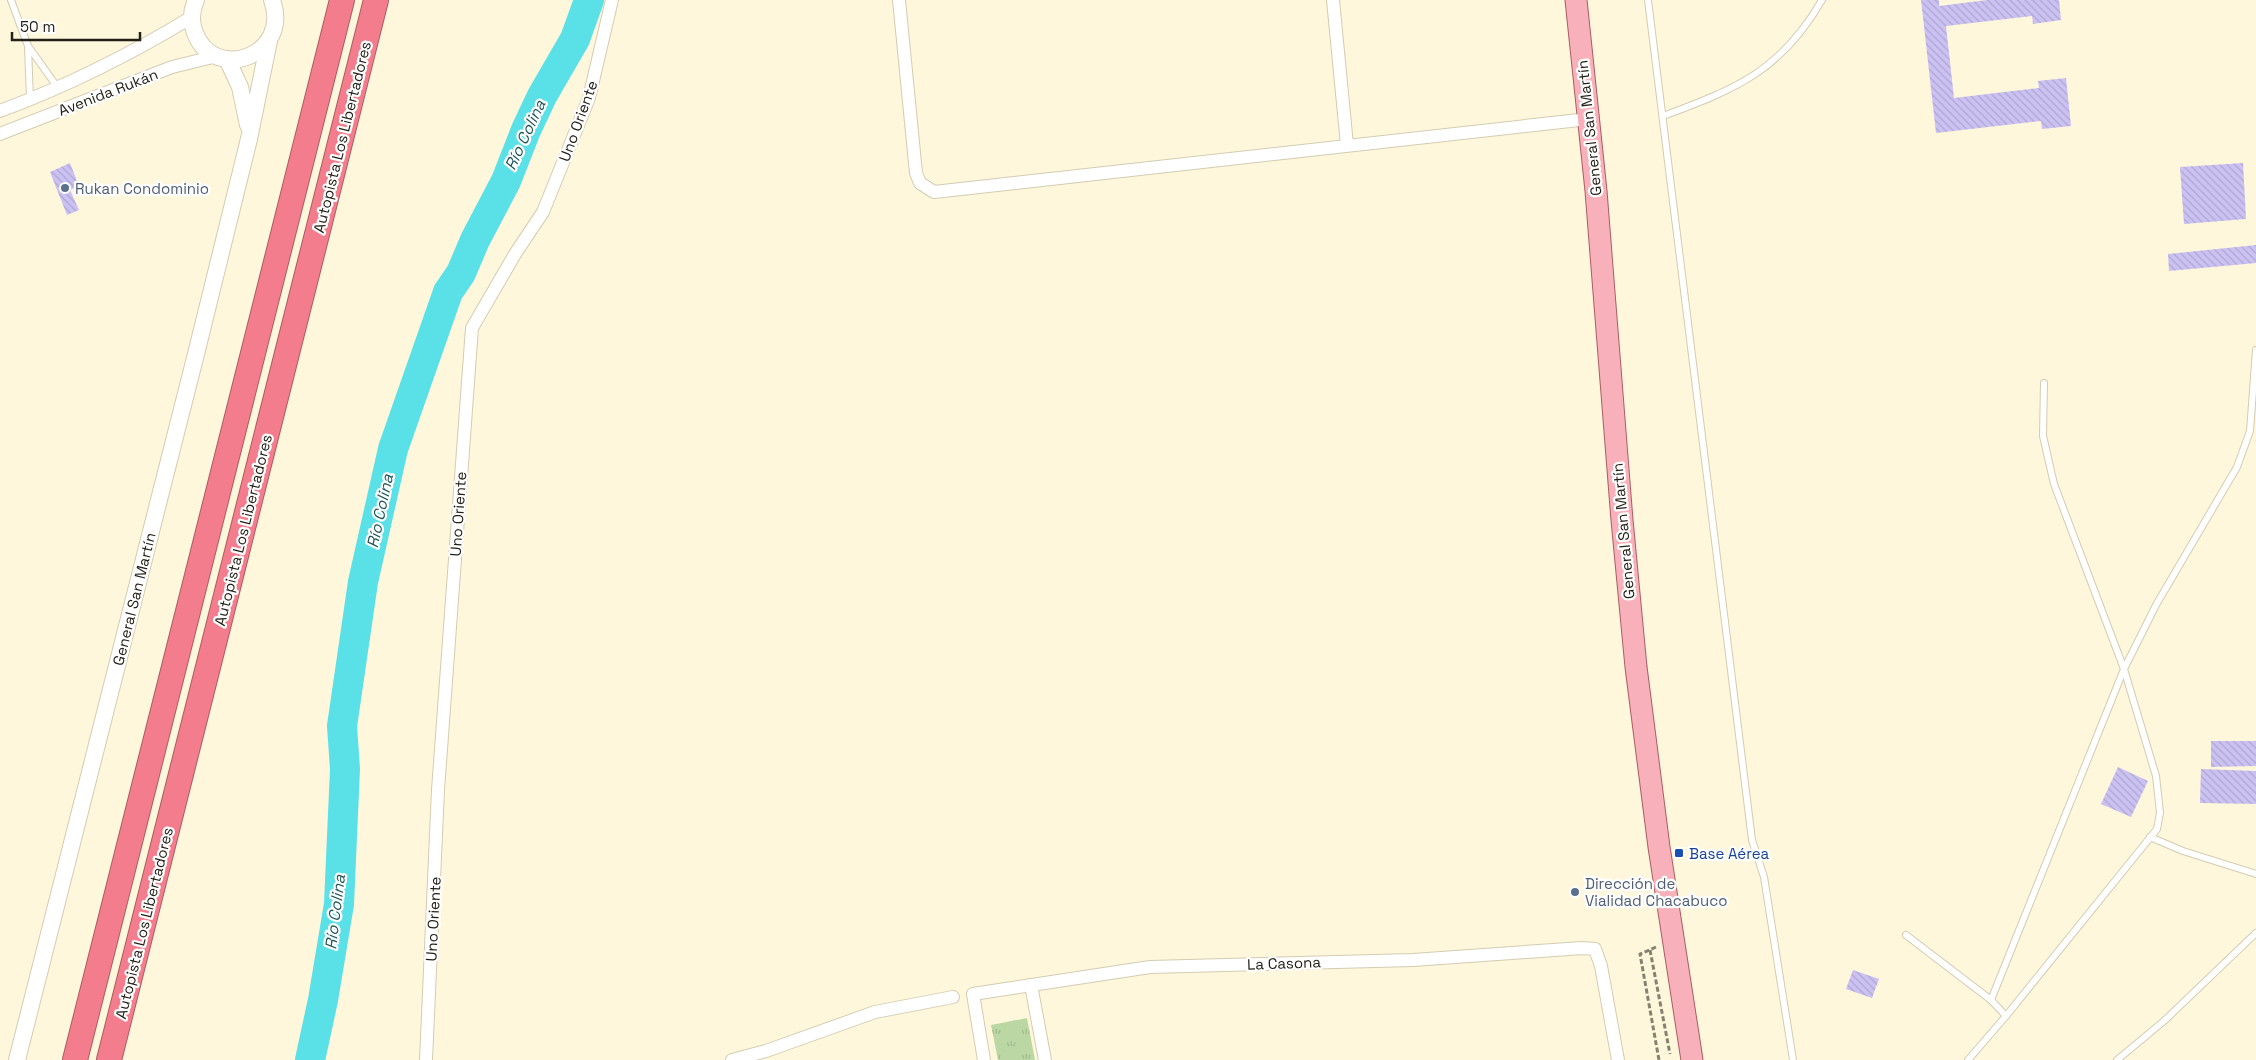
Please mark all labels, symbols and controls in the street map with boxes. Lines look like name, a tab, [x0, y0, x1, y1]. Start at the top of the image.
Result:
scale bar	[12, 10, 140, 42]
text: 50 m	[20, 17, 55, 36]
street label: Autopista Los Libertadores	[309, 39, 375, 235]
street label: General San Martín	[1572, 59, 1606, 197]
street label: Avenida Rukán	[55, 64, 161, 120]
street label: Uno Oriente	[555, 78, 602, 164]
water label: Río Colina	[500, 96, 551, 173]
place label: Rukan Condominio	[75, 179, 209, 198]
marker: Rukan Condominio	[59, 182, 71, 194]
street label: Autopista Los Libertadores	[210, 432, 276, 628]
street label: General San Martín	[1608, 462, 1638, 600]
water label: Río Colina	[362, 471, 398, 550]
street label: Uno Oriente	[446, 471, 470, 557]
street label: General San Martín	[108, 531, 160, 667]
street label: Autopista Los Libertadores	[111, 825, 177, 1021]
place label: Base Aérea	[1689, 844, 1770, 863]
marker: Base Aérea	[1673, 847, 1685, 859]
water label: Río Colina	[320, 873, 350, 951]
place label: Dirección de Vialidad Chacabuco	[1585, 874, 1727, 910]
street label: Uno Oriente	[421, 876, 445, 962]
marker: Dirección de Vialidad Chacabuco	[1569, 886, 1581, 898]
street label: La Casona	[1247, 952, 1322, 974]

